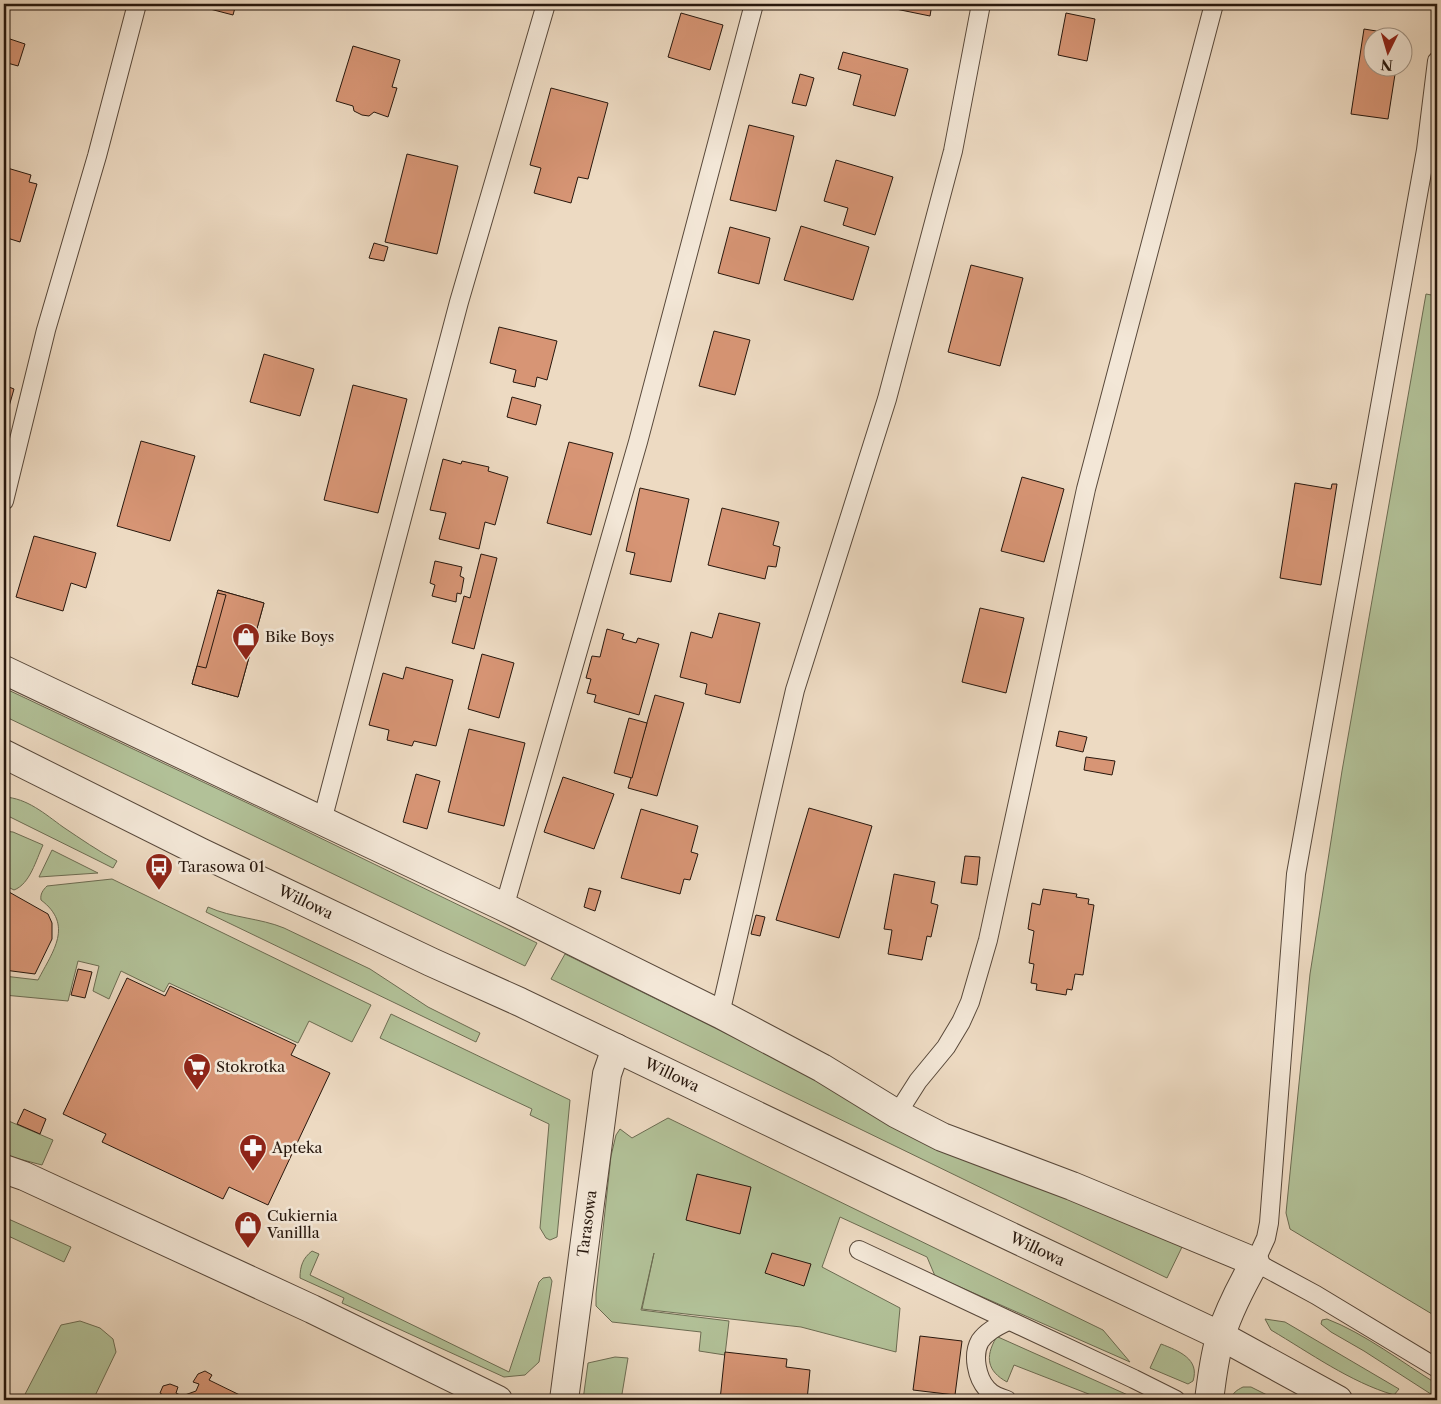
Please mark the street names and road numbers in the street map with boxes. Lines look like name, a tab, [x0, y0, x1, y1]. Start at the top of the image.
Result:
street label: Willowa	[274, 880, 336, 923]
street label: Willowa	[641, 1053, 703, 1096]
street label: Tarasowa	[573, 1189, 601, 1258]
street label: Willowa	[1006, 1227, 1068, 1270]

